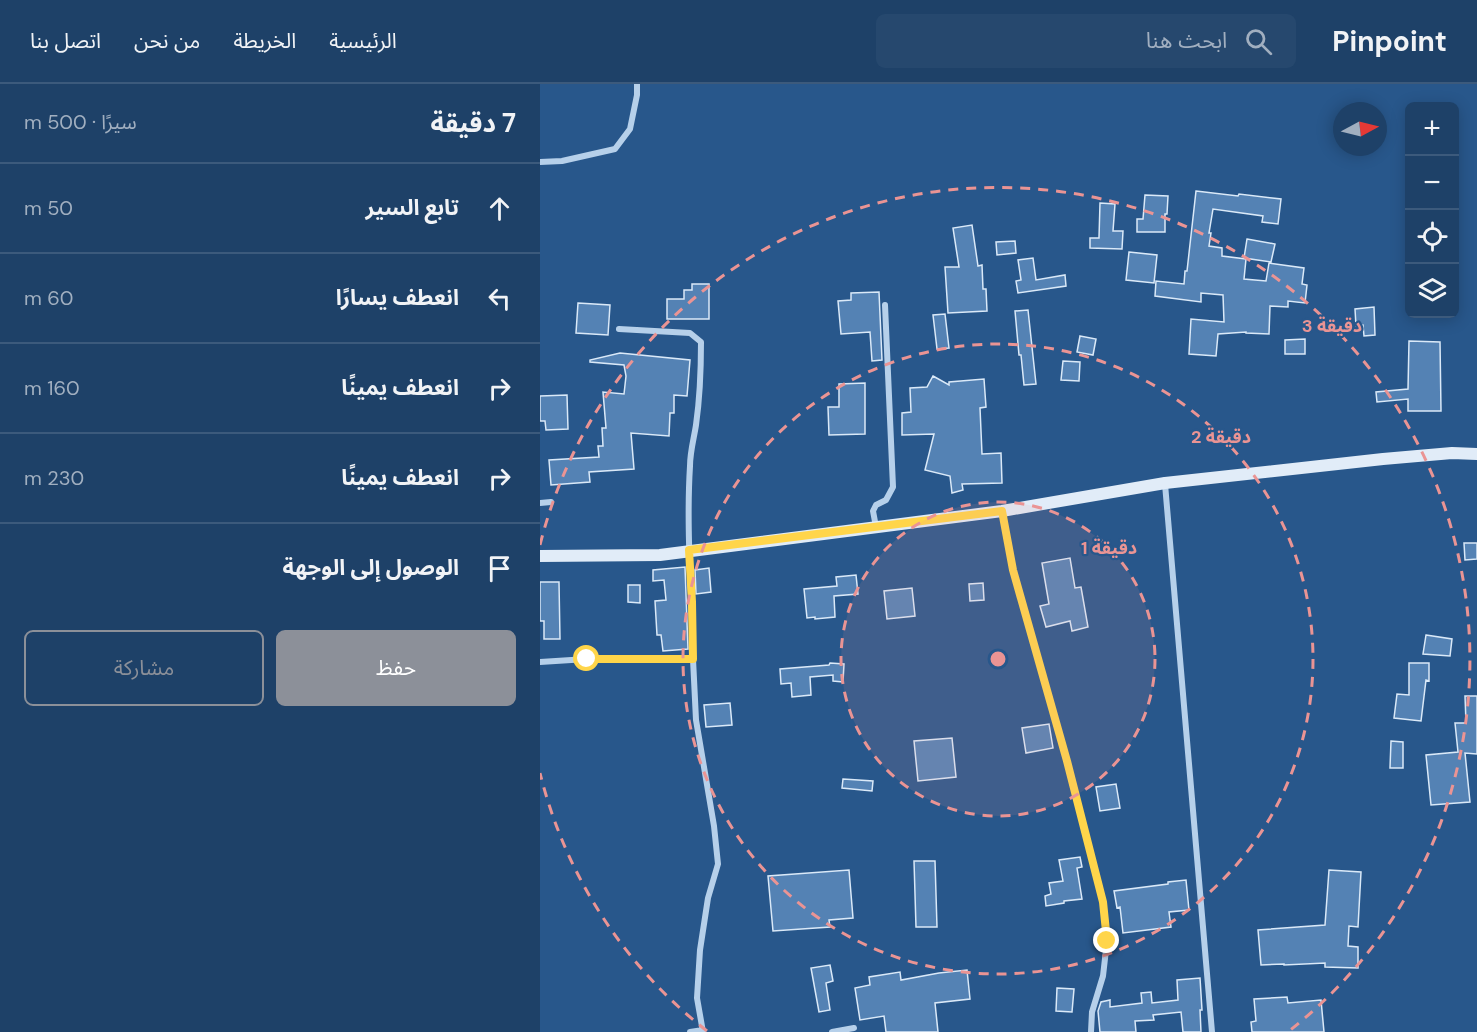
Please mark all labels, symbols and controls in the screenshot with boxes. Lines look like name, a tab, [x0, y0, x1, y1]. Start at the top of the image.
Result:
search box	[876, 14, 1296, 68]
text: Pinpoint	[1332, 23, 1447, 60]
icon: search	[1242, 25, 1275, 58]
text: ابحث هنا	[1146, 26, 1227, 55]
text: اتصل بنا	[30, 27, 101, 55]
text: من نحن	[134, 27, 200, 55]
text: الخريطة	[233, 27, 296, 55]
text: الرئيسية	[329, 27, 397, 55]
north arrow	[1333, 102, 1387, 156]
map controls	[1405, 102, 1459, 318]
button: +	[1405, 102, 1459, 156]
text: 7 دقيقة	[431, 106, 516, 140]
text: سيرًا · 500 m	[24, 109, 137, 135]
button: −	[1405, 156, 1459, 210]
icon: ahead	[483, 192, 516, 225]
text: تابع السير	[366, 193, 459, 222]
text: 50 m	[24, 195, 73, 221]
button: locate	[1405, 210, 1459, 264]
button: layers	[1405, 264, 1459, 318]
icon: left	[483, 282, 516, 315]
text: انعطف يسارًا	[336, 283, 459, 312]
text: 60 m	[24, 285, 73, 311]
text: 3 دقيقة	[1302, 314, 1362, 338]
icon: right	[483, 372, 516, 405]
text: انعطف يمينًا	[341, 373, 459, 402]
text: 160 m	[24, 375, 80, 401]
text: 2 دقيقة	[1191, 425, 1251, 449]
icon: right	[483, 462, 516, 495]
text: انعطف يمينًا	[341, 463, 459, 492]
text: 230 m	[24, 465, 84, 491]
text: 1 دقيقة	[1081, 536, 1137, 560]
icon: arrive	[483, 552, 516, 585]
text: الوصول إلى الوجهة	[283, 553, 459, 582]
button: مشاركة	[24, 630, 264, 706]
button: حفظ	[276, 630, 516, 706]
route start	[573, 645, 599, 671]
centre of rings	[988, 649, 1008, 669]
route end	[1093, 927, 1119, 953]

